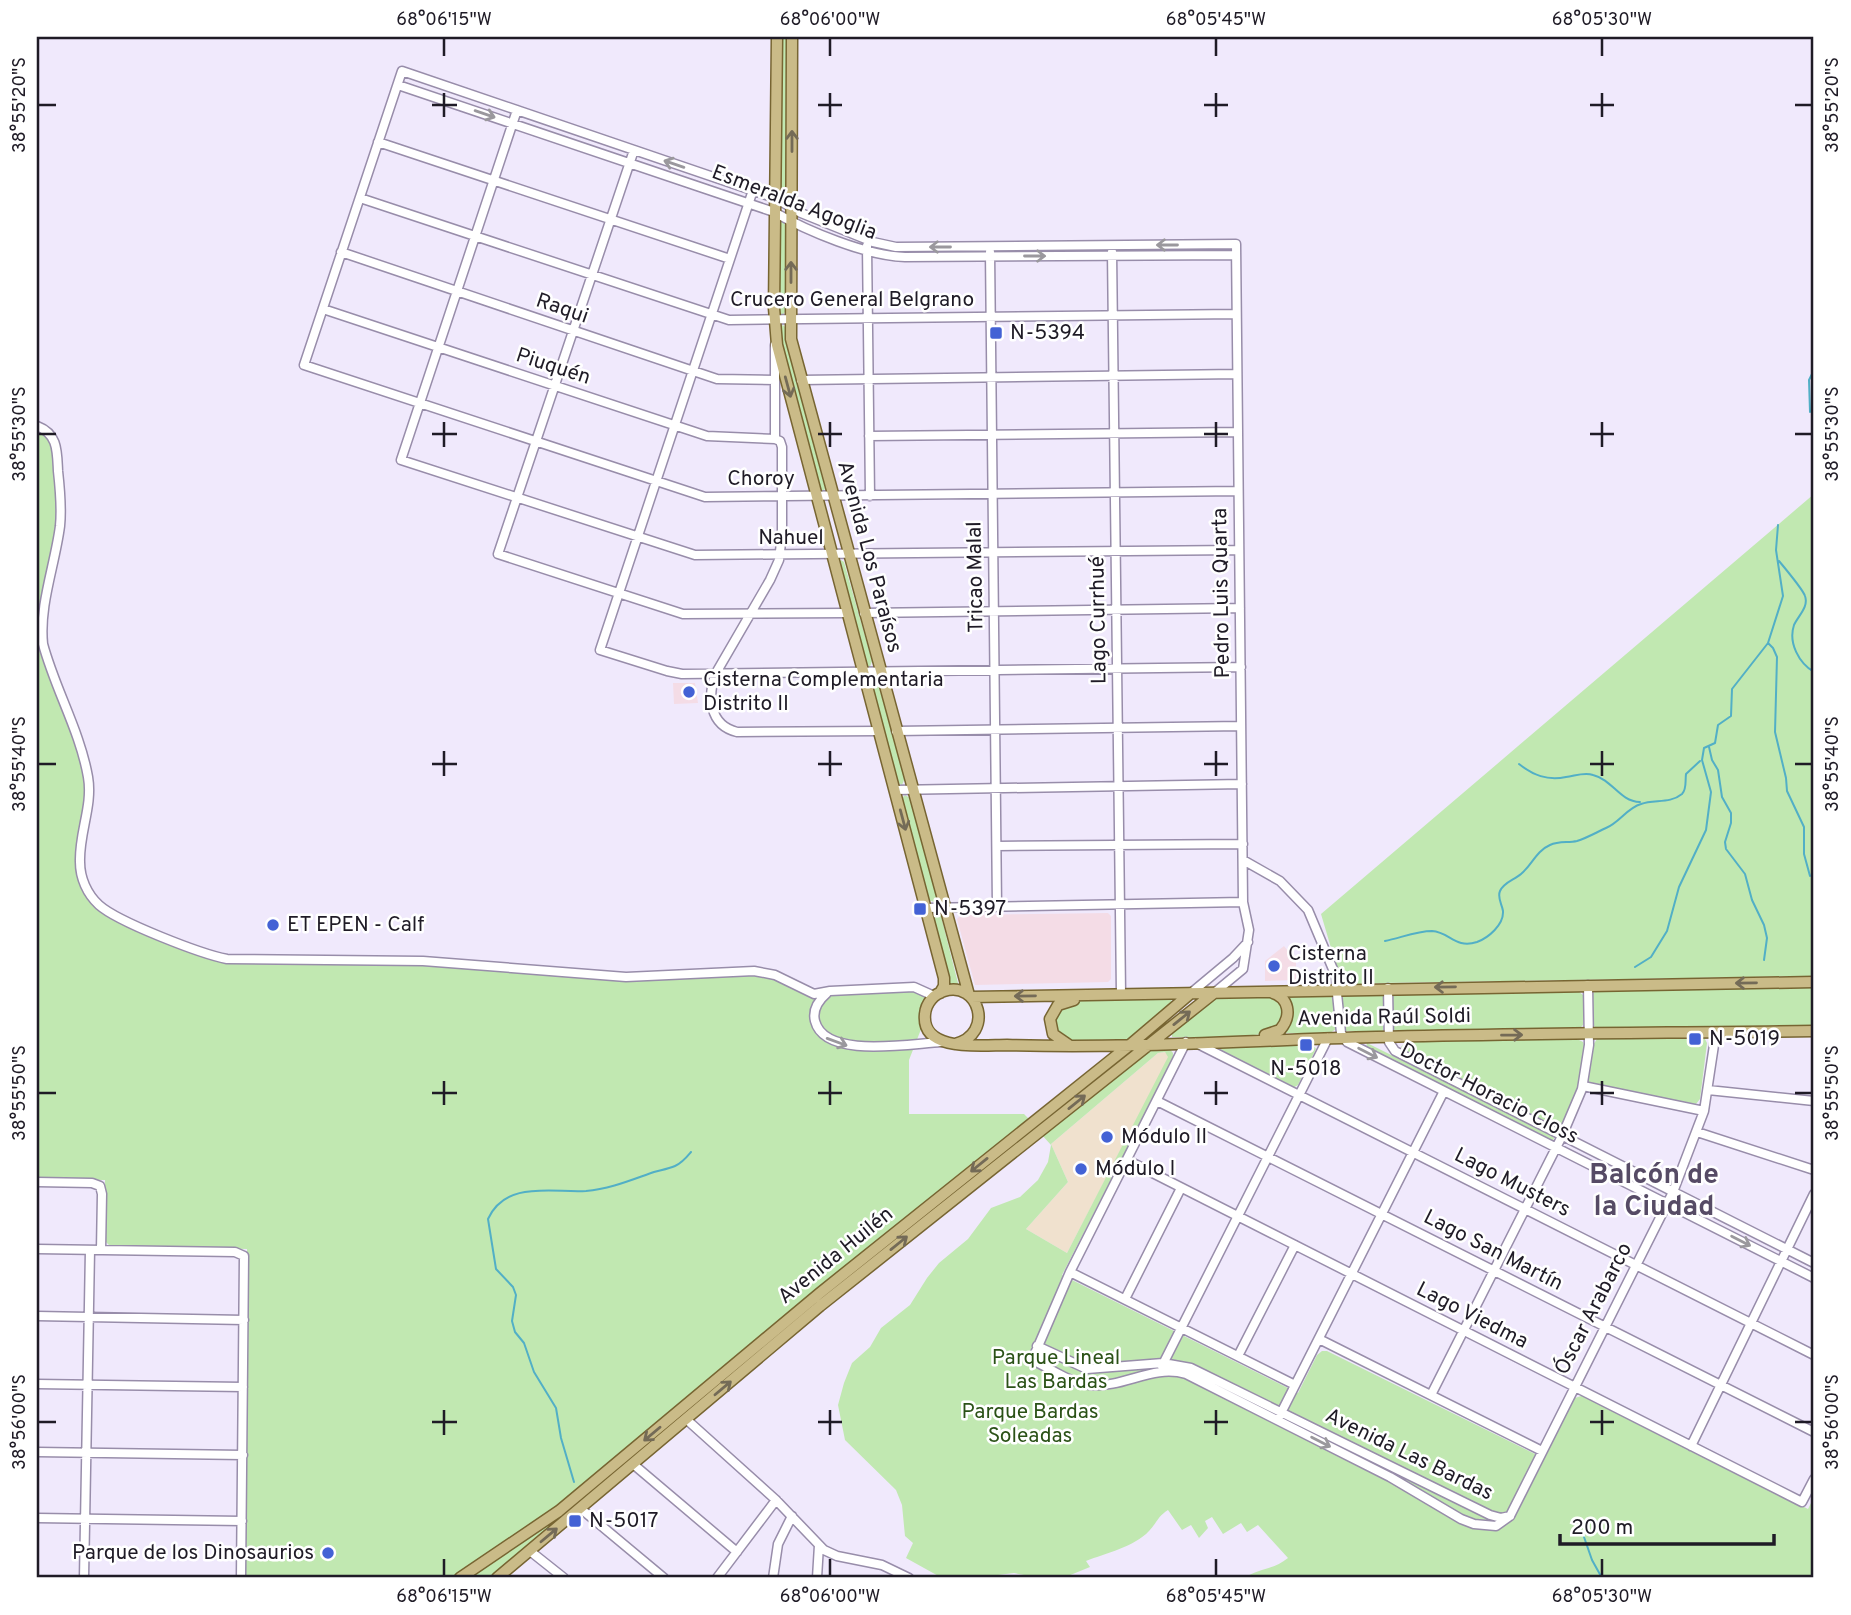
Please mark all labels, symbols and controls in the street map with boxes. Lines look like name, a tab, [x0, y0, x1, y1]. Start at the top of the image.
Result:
text: 68°06'15"W	[396, 9, 492, 32]
text: 68°06'00"W	[780, 9, 880, 32]
text: 68°05'45"W	[1166, 9, 1266, 32]
text: 68°05'30"W	[1552, 9, 1652, 32]
text: 38°55'20"S	[9, 57, 32, 153]
text: 38°55'20"S	[1822, 57, 1845, 153]
one-way arrow	[474, 109, 496, 121]
one-way arrow	[785, 130, 798, 153]
one-way arrow	[664, 157, 686, 169]
street label: Esmeralda Agoglia	[708, 159, 880, 247]
one-way arrow	[1156, 238, 1179, 252]
one-way arrow	[929, 240, 952, 254]
one-way arrow	[1024, 249, 1047, 263]
one-way arrow	[784, 261, 798, 284]
street label: Raqui	[532, 287, 592, 331]
street label: Crucero General Belgrano	[730, 287, 974, 314]
place label: N-5394	[1010, 320, 1085, 347]
marker: N-5394	[988, 325, 1004, 341]
street label: Piuquén	[512, 342, 594, 392]
one-way arrow	[782, 375, 795, 398]
text: 38°55'30"S	[9, 386, 32, 482]
text: 38°55'30"S	[1822, 386, 1845, 482]
street label: Avenida Los Paraísos	[830, 458, 908, 656]
street label: Choroy	[727, 466, 795, 493]
street label: Pedro Luis Quarta	[1207, 507, 1237, 679]
street label: Tricao Malal	[962, 521, 990, 633]
street label: Nahuel	[758, 525, 824, 552]
street label: Lago Currhué	[1084, 556, 1114, 684]
place label: Cisterna Complementaria Distrito II	[703, 667, 944, 718]
marker: Cisterna Complementaria Distrito II	[681, 684, 697, 700]
text: 38°55'40"S	[9, 716, 32, 812]
text: 38°55'40"S	[1822, 716, 1845, 812]
one-way arrow	[897, 809, 910, 831]
place label: N-5397	[934, 896, 1006, 923]
marker: N-5397	[912, 901, 928, 917]
place label: ET EPEN - Calf	[287, 912, 424, 939]
marker: ET EPEN - Calf	[265, 917, 281, 933]
place label: Cisterna Distrito II	[1288, 941, 1374, 992]
marker: Cisterna Distrito II	[1266, 958, 1282, 974]
one-way arrow	[1735, 976, 1758, 989]
one-way arrow	[1434, 980, 1457, 994]
one-way arrow	[1014, 989, 1037, 1003]
street label: Avenida Raúl Soldi	[1297, 1003, 1471, 1033]
one-way arrow	[1172, 1010, 1190, 1026]
place label: N-5019	[1709, 1026, 1780, 1053]
one-way arrow	[1500, 1028, 1523, 1042]
marker: N-5019	[1687, 1031, 1703, 1047]
one-way arrow	[826, 1036, 848, 1049]
marker: N-5018	[1298, 1037, 1314, 1053]
street label: Doctor Horacio Closs	[1395, 1037, 1583, 1151]
text: 38°55'50"S	[9, 1045, 32, 1141]
text: 38°55'50"S	[1822, 1045, 1845, 1141]
one-way arrow	[1358, 1047, 1378, 1061]
place label: N-5018	[1270, 1056, 1342, 1083]
one-way arrow	[1067, 1094, 1085, 1109]
place label: Módulo II	[1121, 1124, 1207, 1151]
marker: Módulo II	[1099, 1129, 1115, 1145]
street label: Lago Musters	[1449, 1142, 1575, 1224]
place label: Módulo I	[1095, 1156, 1175, 1183]
one-way arrow	[971, 1158, 989, 1173]
district label: Balcón de la Ciudad	[1589, 1158, 1719, 1226]
marker: Módulo I	[1073, 1161, 1089, 1177]
street label: Avenida Huilén	[773, 1201, 899, 1311]
street label: Lago San Martín	[1419, 1204, 1567, 1298]
one-way arrow	[1730, 1234, 1751, 1248]
one-way arrow	[889, 1236, 907, 1251]
street label: Óscar Arabarco	[1548, 1238, 1639, 1380]
street label: Lago Viedma	[1411, 1276, 1533, 1356]
park label: Parque Lineal Las Bardas	[992, 1345, 1120, 1396]
text: 38°56'00"S	[9, 1374, 32, 1470]
text: 38°56'00"S	[1822, 1374, 1845, 1470]
one-way arrow	[714, 1380, 732, 1396]
park label: Parque Bardas Soleadas	[961, 1399, 1099, 1450]
street label: Avenida Las Bardas	[1321, 1403, 1497, 1507]
one-way arrow	[643, 1426, 661, 1442]
one-way arrow	[1310, 1436, 1331, 1450]
scale bar	[1560, 1503, 1774, 1547]
place label: N-5017	[589, 1508, 658, 1535]
marker: N-5017	[567, 1513, 583, 1529]
text: 200 m	[1571, 1515, 1633, 1542]
one-way arrow	[540, 1527, 558, 1543]
place label: Parque de los Dinosaurios	[72, 1540, 314, 1567]
marker: Parque de los Dinosaurios	[320, 1545, 336, 1561]
text: 68°06'15"W	[396, 1586, 492, 1609]
text: 68°06'00"W	[780, 1586, 880, 1609]
text: 68°05'45"W	[1166, 1586, 1266, 1609]
text: 68°05'30"W	[1552, 1586, 1652, 1609]

